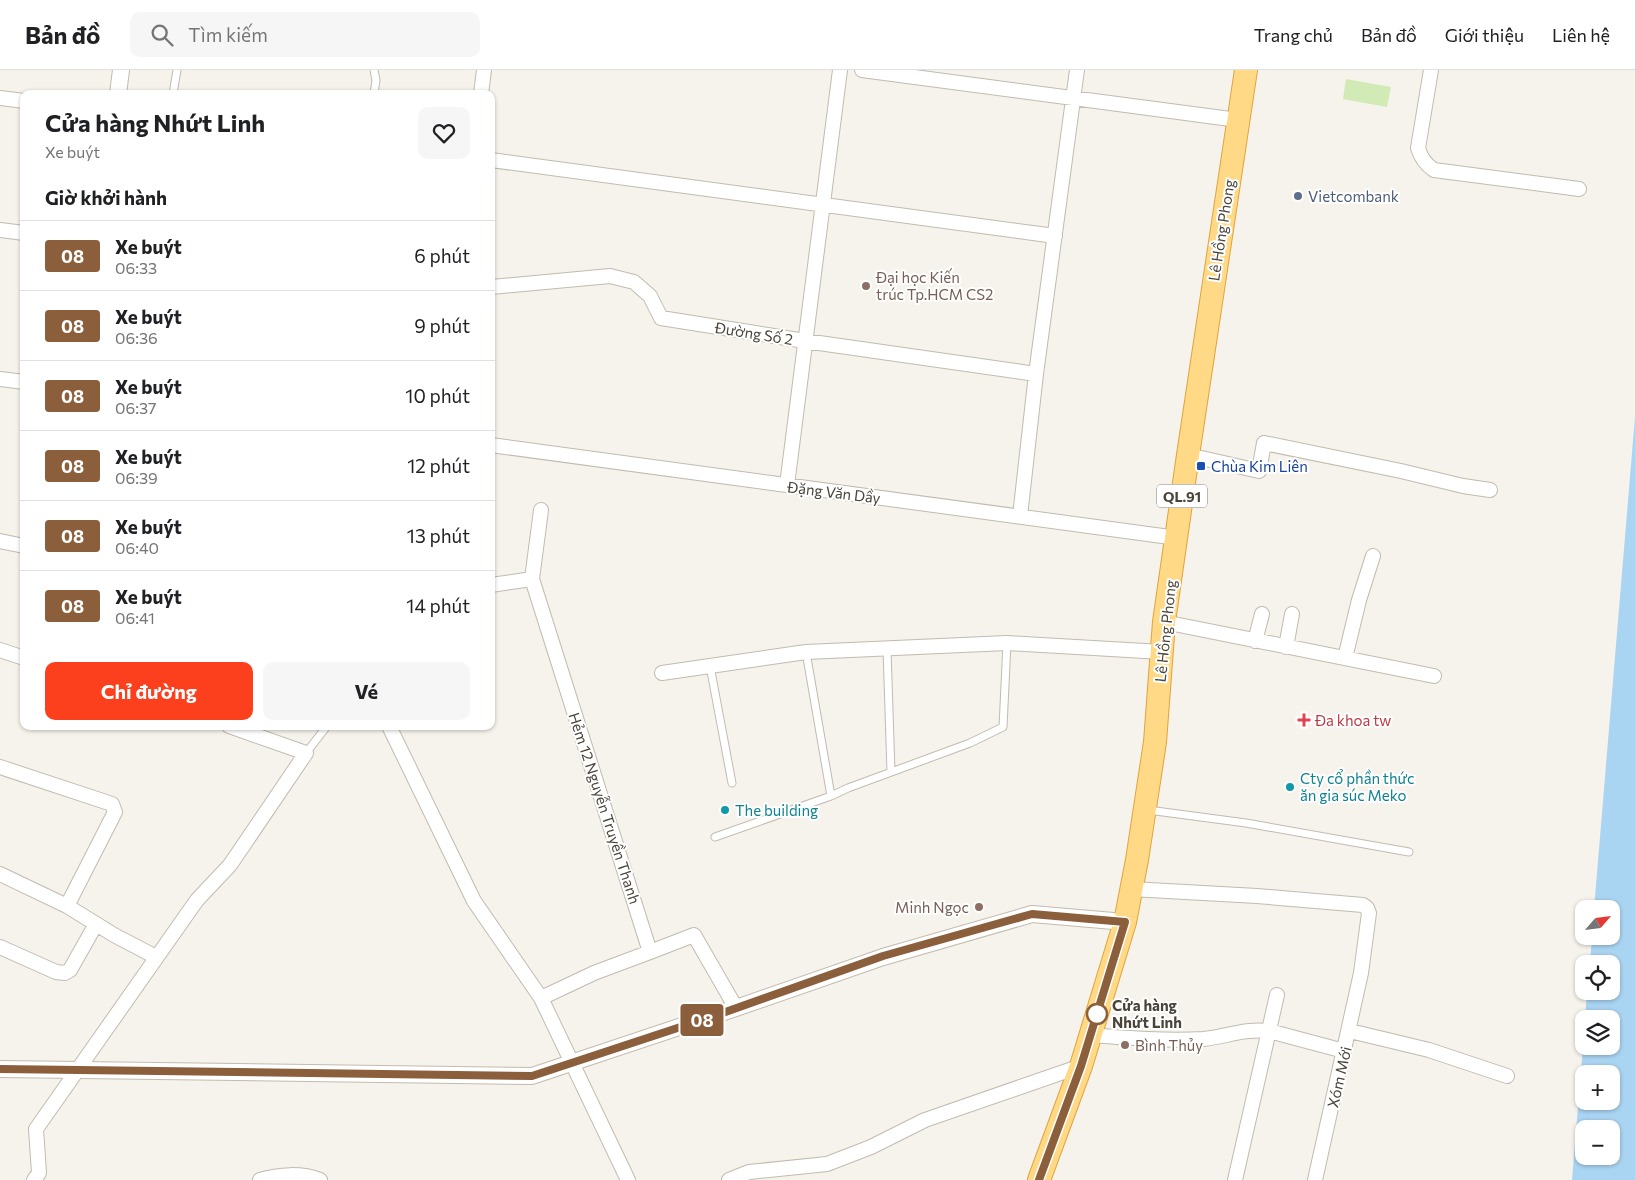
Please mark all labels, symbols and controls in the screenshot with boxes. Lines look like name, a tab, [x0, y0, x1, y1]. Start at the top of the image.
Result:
search box	[130, 12, 480, 57]
text: Bản đồ	[25, 20, 100, 49]
icon: search	[148, 21, 176, 49]
text: Tìm kiếm	[188, 23, 268, 46]
text: Trang chủ	[1254, 24, 1333, 46]
text: Bản đồ	[1361, 24, 1417, 46]
text: Giới thiệu	[1445, 24, 1524, 46]
text: Liên hệ	[1552, 24, 1610, 46]
button: heart	[418, 107, 470, 159]
text: Cửa hàng Nhứt Linh	[45, 108, 265, 137]
text: Xe buýt	[45, 142, 100, 161]
street label: Lê Hồng Phong	[1204, 178, 1238, 282]
text: Giờ khởi hành	[45, 186, 167, 209]
place label: Vietcombank	[1308, 187, 1399, 205]
marker: Vietcombank	[1292, 190, 1304, 202]
text: Xe buýt	[115, 235, 182, 258]
text: 6 phút	[414, 244, 470, 267]
text: 08	[61, 245, 84, 267]
text: 06:33	[115, 258, 157, 277]
place label: Đại học Kiến trúc Tp.HCM CS2	[875, 268, 993, 303]
marker: Đại học Kiến trúc Tp.HCM CS2	[860, 280, 872, 292]
text: Xe buýt	[115, 305, 182, 328]
text: 9 phút	[414, 314, 470, 337]
text: 08	[61, 315, 84, 337]
street label: Đường Số 2	[713, 318, 794, 348]
text: 06:36	[115, 328, 158, 347]
text: Xe buýt	[115, 375, 182, 398]
text: 10 phút	[405, 384, 470, 407]
text: 08	[61, 385, 84, 407]
text: 06:37	[115, 398, 156, 417]
text: Xe buýt	[115, 445, 182, 468]
text: 12 phút	[407, 454, 470, 477]
text: 08	[61, 455, 84, 477]
place label: Chùa Kim Liên	[1211, 457, 1308, 475]
marker: Chùa Kim Liên	[1195, 460, 1207, 472]
text: 06:39	[115, 468, 158, 487]
street label: Đặng Văn Dầy	[785, 477, 882, 507]
road number: QL.91	[1157, 484, 1207, 508]
text: Xe buýt	[115, 515, 182, 538]
text: 13 phút	[407, 524, 470, 547]
text: 08	[61, 525, 84, 547]
text: 06:40	[115, 538, 159, 557]
street label: Lê Hồng Phong	[1151, 579, 1179, 683]
text: Xe buýt	[115, 585, 182, 608]
text: 14 phút	[406, 594, 470, 617]
text: 08	[61, 595, 84, 617]
text: 06:41	[115, 608, 155, 627]
button: Chỉ đường	[45, 662, 253, 720]
button: Vé	[263, 662, 470, 720]
street label: Hẻm 12 Nguyễn Truyền Thanh	[565, 710, 645, 906]
place label: Đa khoa tw	[1314, 711, 1391, 729]
marker: Đa khoa tw	[1297, 713, 1311, 727]
place label: Cty cổ phần thức ăn gia súc Meko	[1300, 769, 1414, 804]
marker: Cty cổ phần thức ăn gia súc Meko	[1284, 781, 1296, 793]
place label: The building	[735, 801, 818, 819]
marker: The building	[719, 804, 731, 816]
place label: Minh Ngọc	[895, 898, 969, 916]
north arrow	[1575, 900, 1620, 945]
map controls	[1575, 900, 1620, 1165]
marker: Minh Ngọc	[973, 901, 985, 913]
button: locate	[1575, 955, 1620, 1000]
place label: Cửa hàng Nhứt Linh	[1112, 996, 1182, 1031]
marker: Cửa hàng Nhứt Linh	[1086, 1003, 1108, 1025]
line badge: 08	[680, 1004, 724, 1036]
text: 08	[690, 1009, 714, 1031]
button: layers	[1575, 1010, 1620, 1055]
place label: Bình Thủy	[1135, 1036, 1203, 1054]
marker: Bình Thủy	[1119, 1039, 1131, 1051]
street label: Xóm Mới	[1323, 1045, 1355, 1109]
button: +	[1575, 1065, 1620, 1110]
button: −	[1575, 1120, 1620, 1165]

